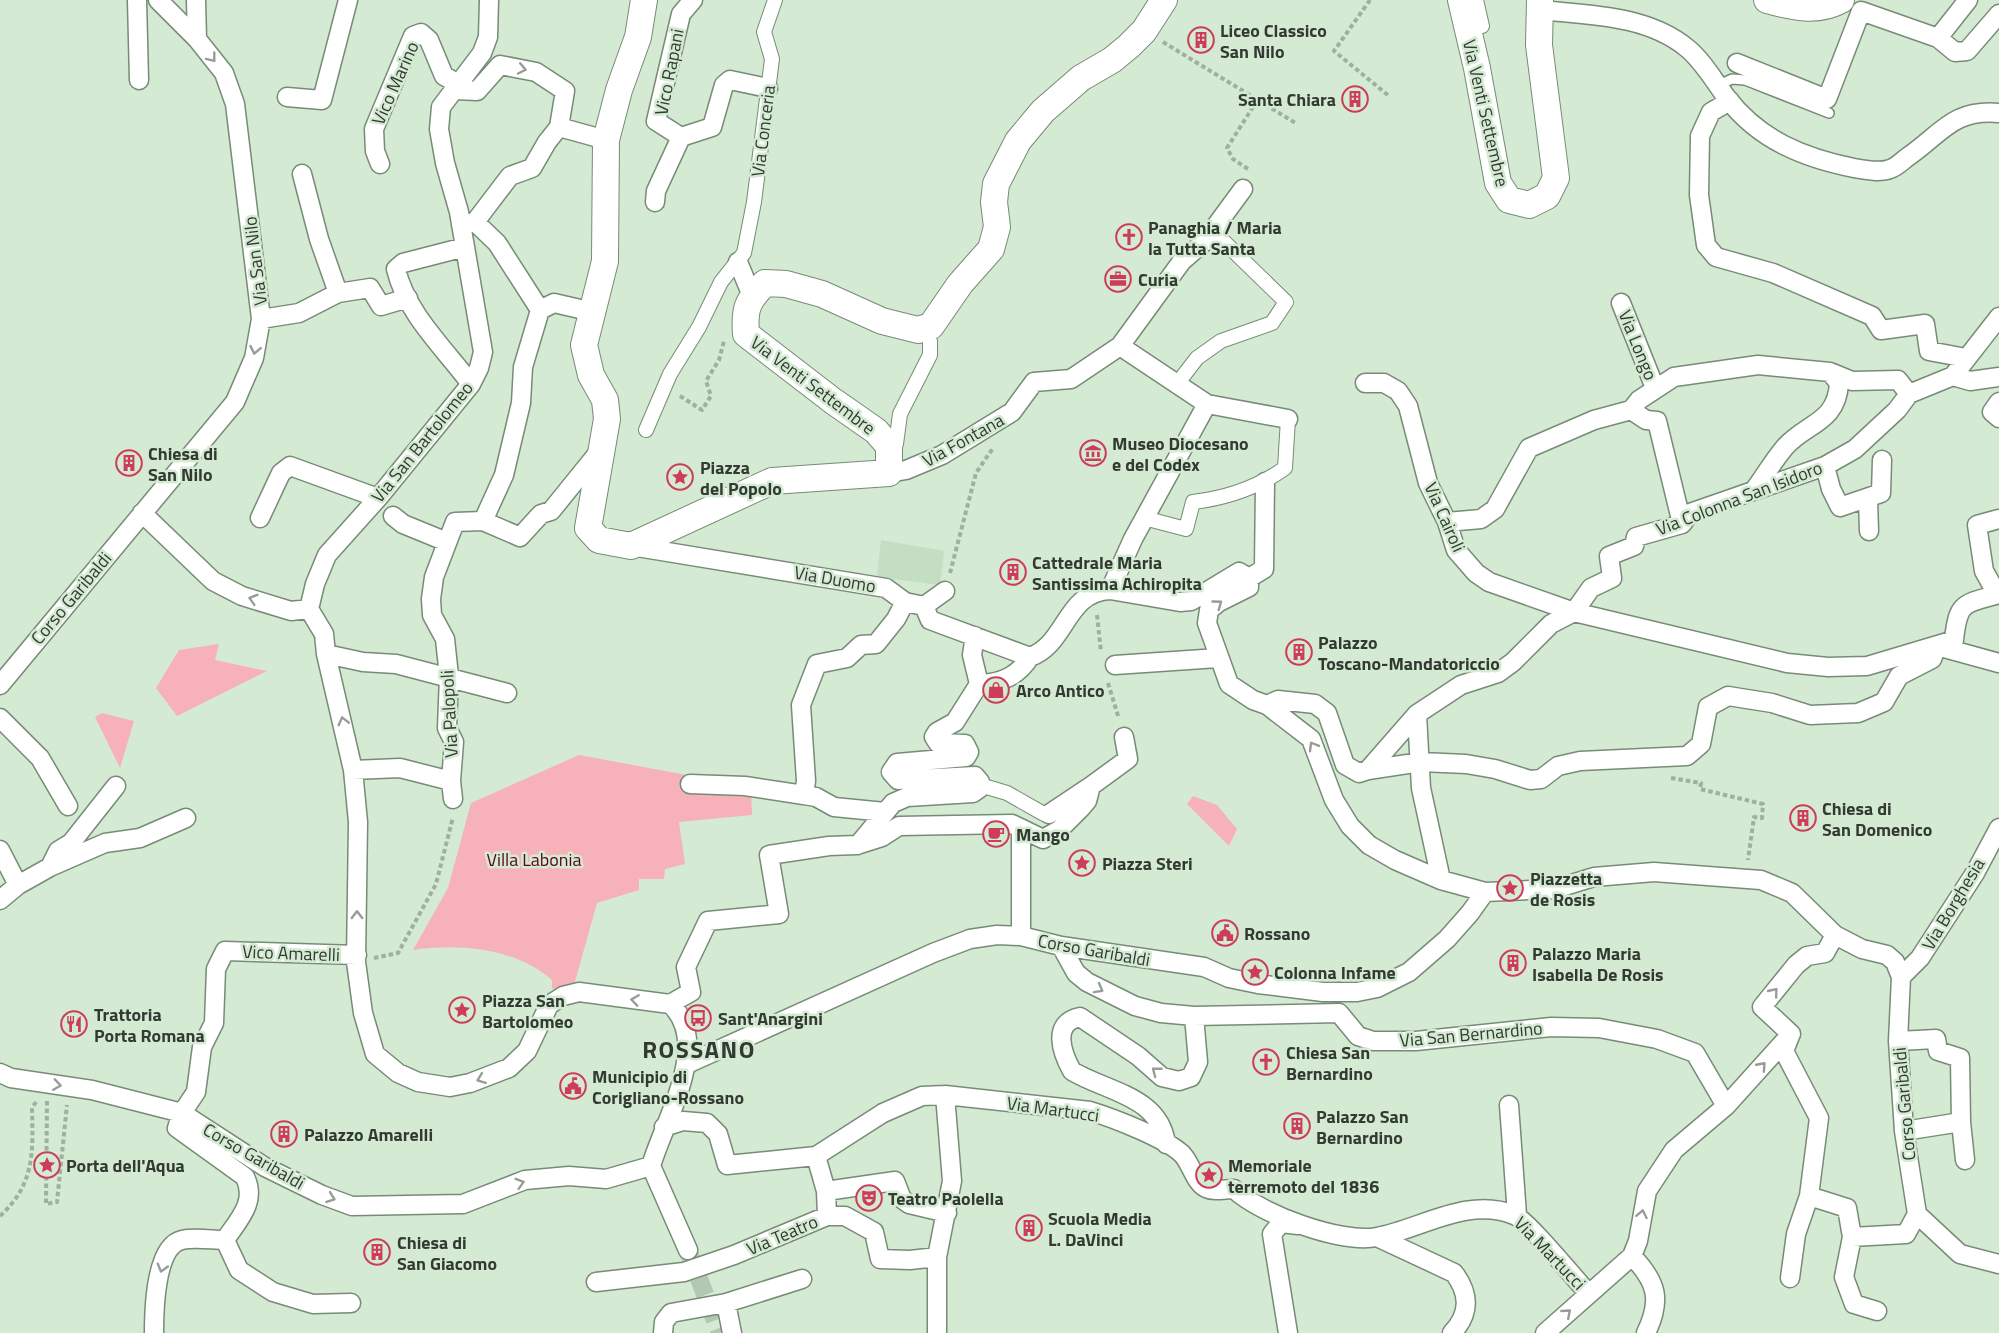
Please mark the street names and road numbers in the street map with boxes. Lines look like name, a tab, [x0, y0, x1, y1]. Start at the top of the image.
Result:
street label: Vico Rapani	[647, 26, 691, 118]
street label: Vico Marino	[365, 37, 425, 129]
street label: Via Venti Settembre	[1456, 37, 1516, 189]
street label: Via Conceria	[744, 84, 782, 178]
street label: Via San Nilo	[236, 215, 274, 307]
street label: Via Longo	[1612, 306, 1664, 384]
street label: Via Venti Settembre	[745, 329, 881, 441]
street label: Via San Bartolomeo	[365, 376, 479, 508]
street label: Via Fontana	[917, 406, 1009, 474]
street label: Via Colonna San Isidoro	[1652, 454, 1826, 542]
street label: Via Cairoli	[1418, 478, 1472, 556]
street label: Corso Garibaldi	[24, 546, 118, 650]
street label: Via Duomo	[792, 559, 878, 599]
street label: Via Palopoli	[433, 669, 465, 759]
street label: Via Borghesia	[1915, 853, 1991, 955]
street label: Corso Garibaldi	[1036, 927, 1152, 973]
street label: Vico Amarelli	[242, 938, 340, 968]
street label: Via San Bernardino	[1398, 1014, 1544, 1054]
street label: Corso Garibaldi	[1886, 1046, 1922, 1162]
street label: Via Martucci	[1005, 1089, 1101, 1129]
street label: Corso Garibaldi	[198, 1116, 310, 1196]
street label: Via Teatro	[742, 1208, 822, 1262]
street label: Via Martucci	[1508, 1210, 1592, 1296]

